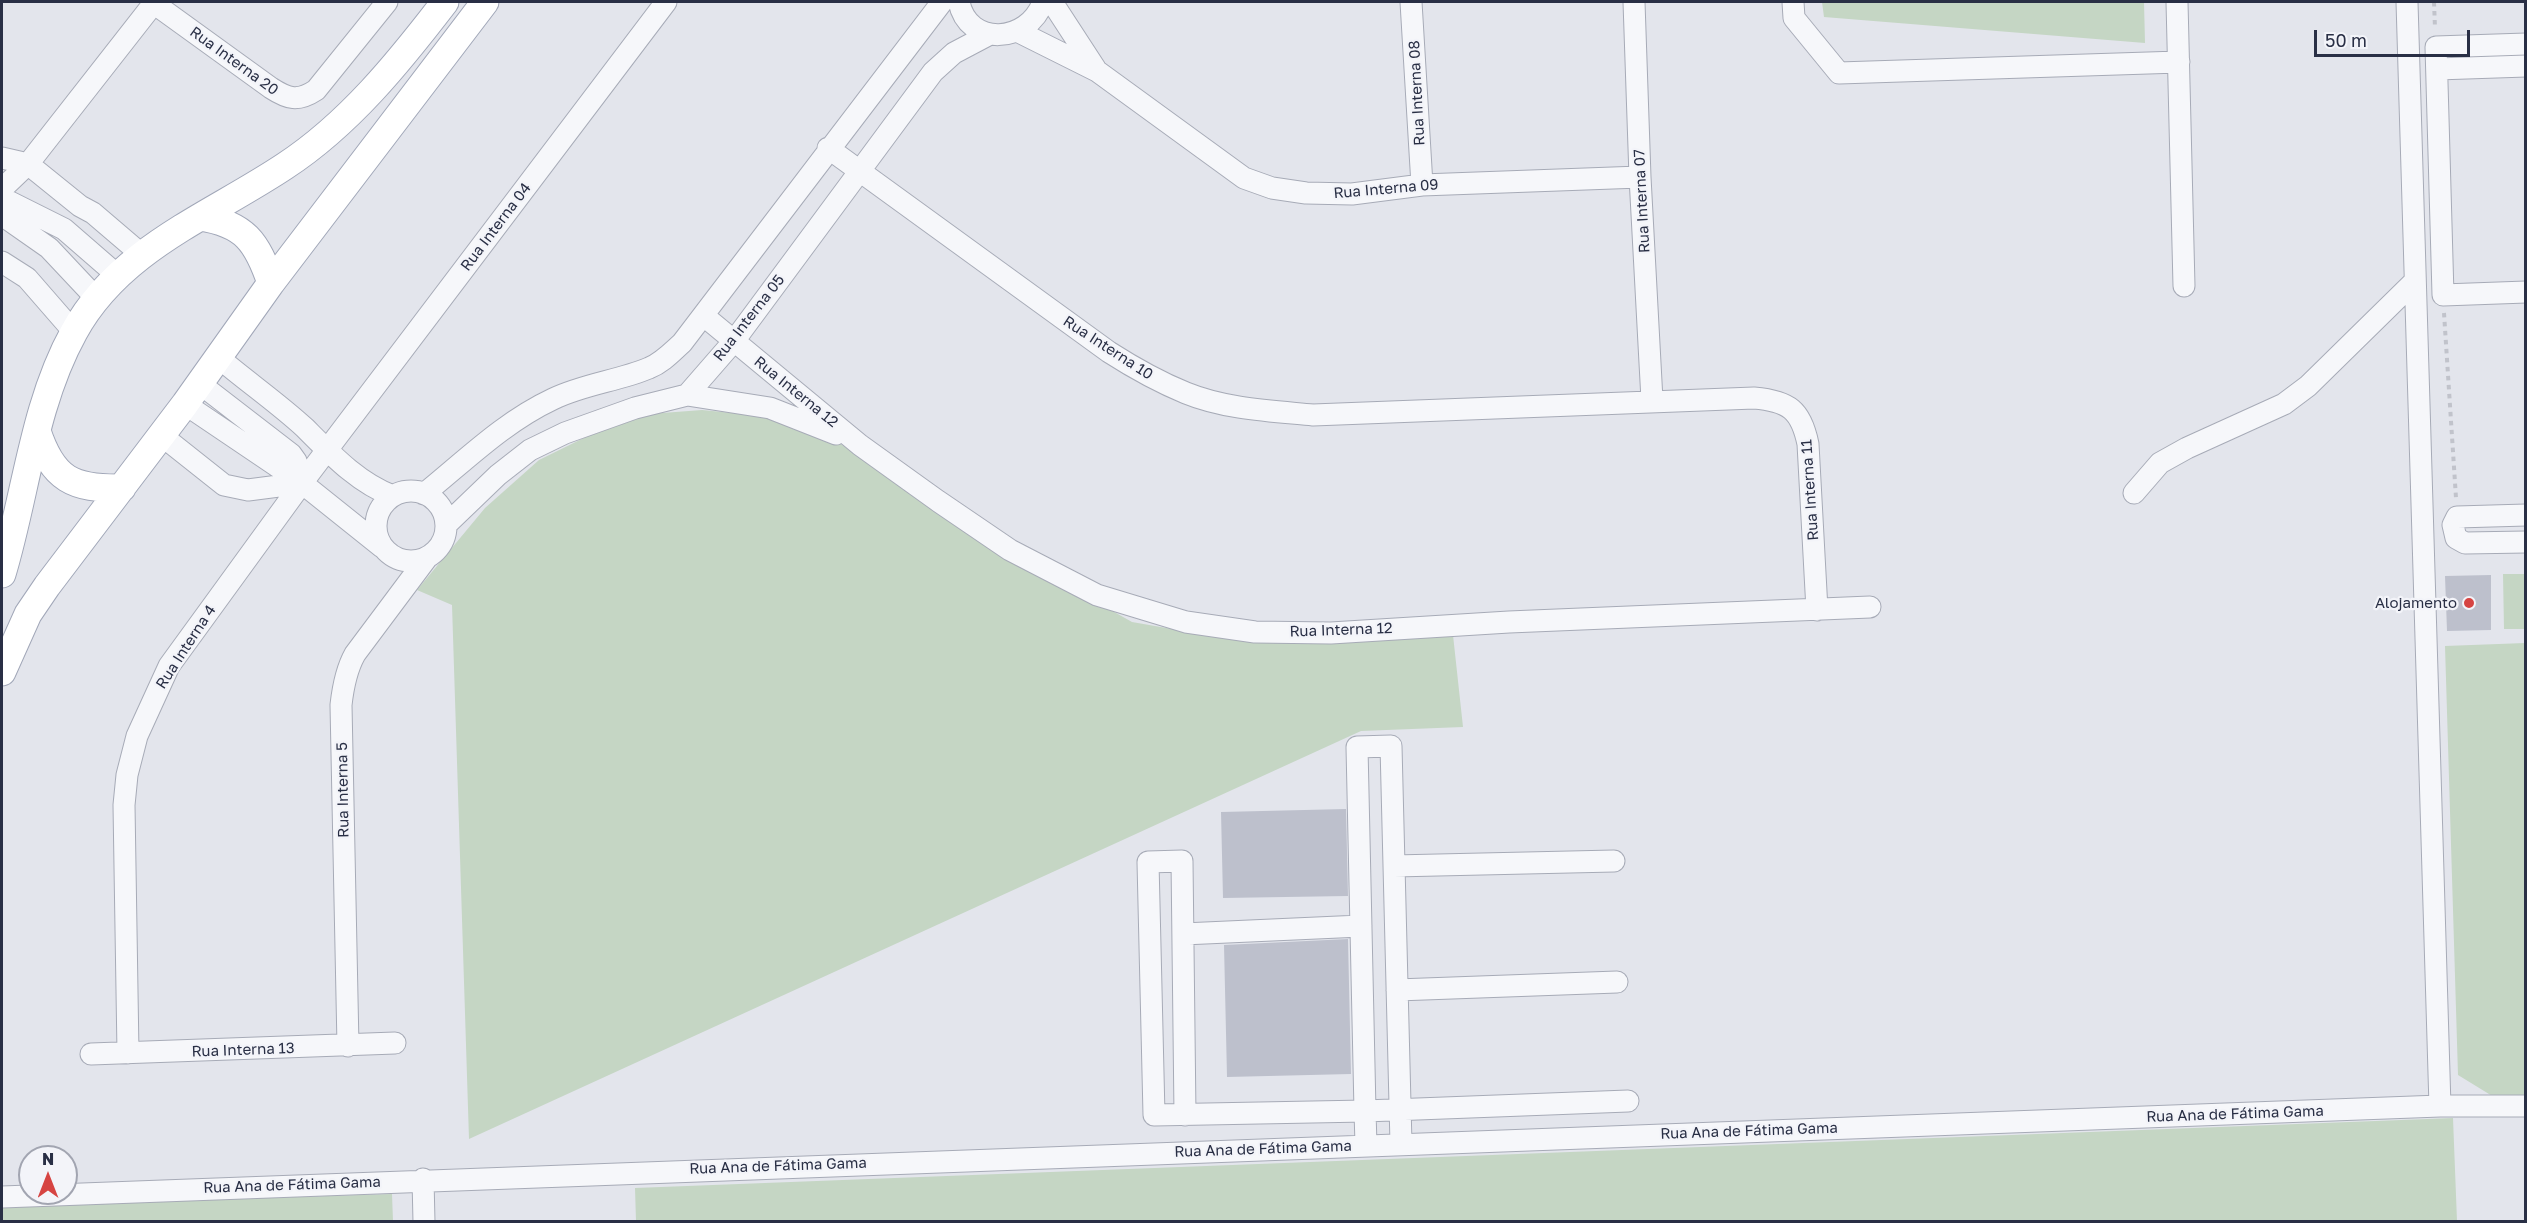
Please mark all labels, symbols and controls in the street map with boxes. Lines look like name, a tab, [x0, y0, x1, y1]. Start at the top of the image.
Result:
scale bar	[2317, 18, 2473, 56]
street label: Rua Interna 20	[186, 23, 282, 99]
text: 50 m	[2325, 29, 2367, 51]
street label: Rua Interna 08	[1405, 40, 1429, 146]
street label: Rua Interna 07	[1630, 148, 1654, 254]
street label: Rua Interna 09	[1333, 175, 1439, 203]
street label: Rua Interna 04	[457, 179, 535, 275]
street label: Rua Interna 05	[710, 271, 788, 365]
street label: Rua Interna 10	[1060, 312, 1156, 384]
street label: Rua Interna 12	[750, 353, 842, 431]
street label: Rua Interna 11	[1797, 439, 1823, 541]
place label: Alojamento	[2375, 594, 2457, 612]
marker: Alojamento	[2462, 596, 2476, 610]
street label: Rua Interna 4	[152, 602, 220, 692]
street label: Rua Interna 12	[1289, 619, 1393, 641]
street label: Rua Interna 5	[333, 742, 353, 838]
street label: Rua Interna 13	[191, 1039, 295, 1061]
street label: Rua Ana de Fátima Gama	[2146, 1102, 2324, 1126]
street label: Rua Ana de Fátima Gama	[1660, 1119, 1838, 1143]
street label: Rua Ana de Fátima Gama	[1174, 1137, 1352, 1161]
north arrow	[18, 1145, 78, 1205]
text: N	[42, 1149, 54, 1169]
street label: Rua Ana de Fátima Gama	[689, 1154, 867, 1178]
street label: Rua Ana de Fátima Gama	[203, 1173, 381, 1197]

